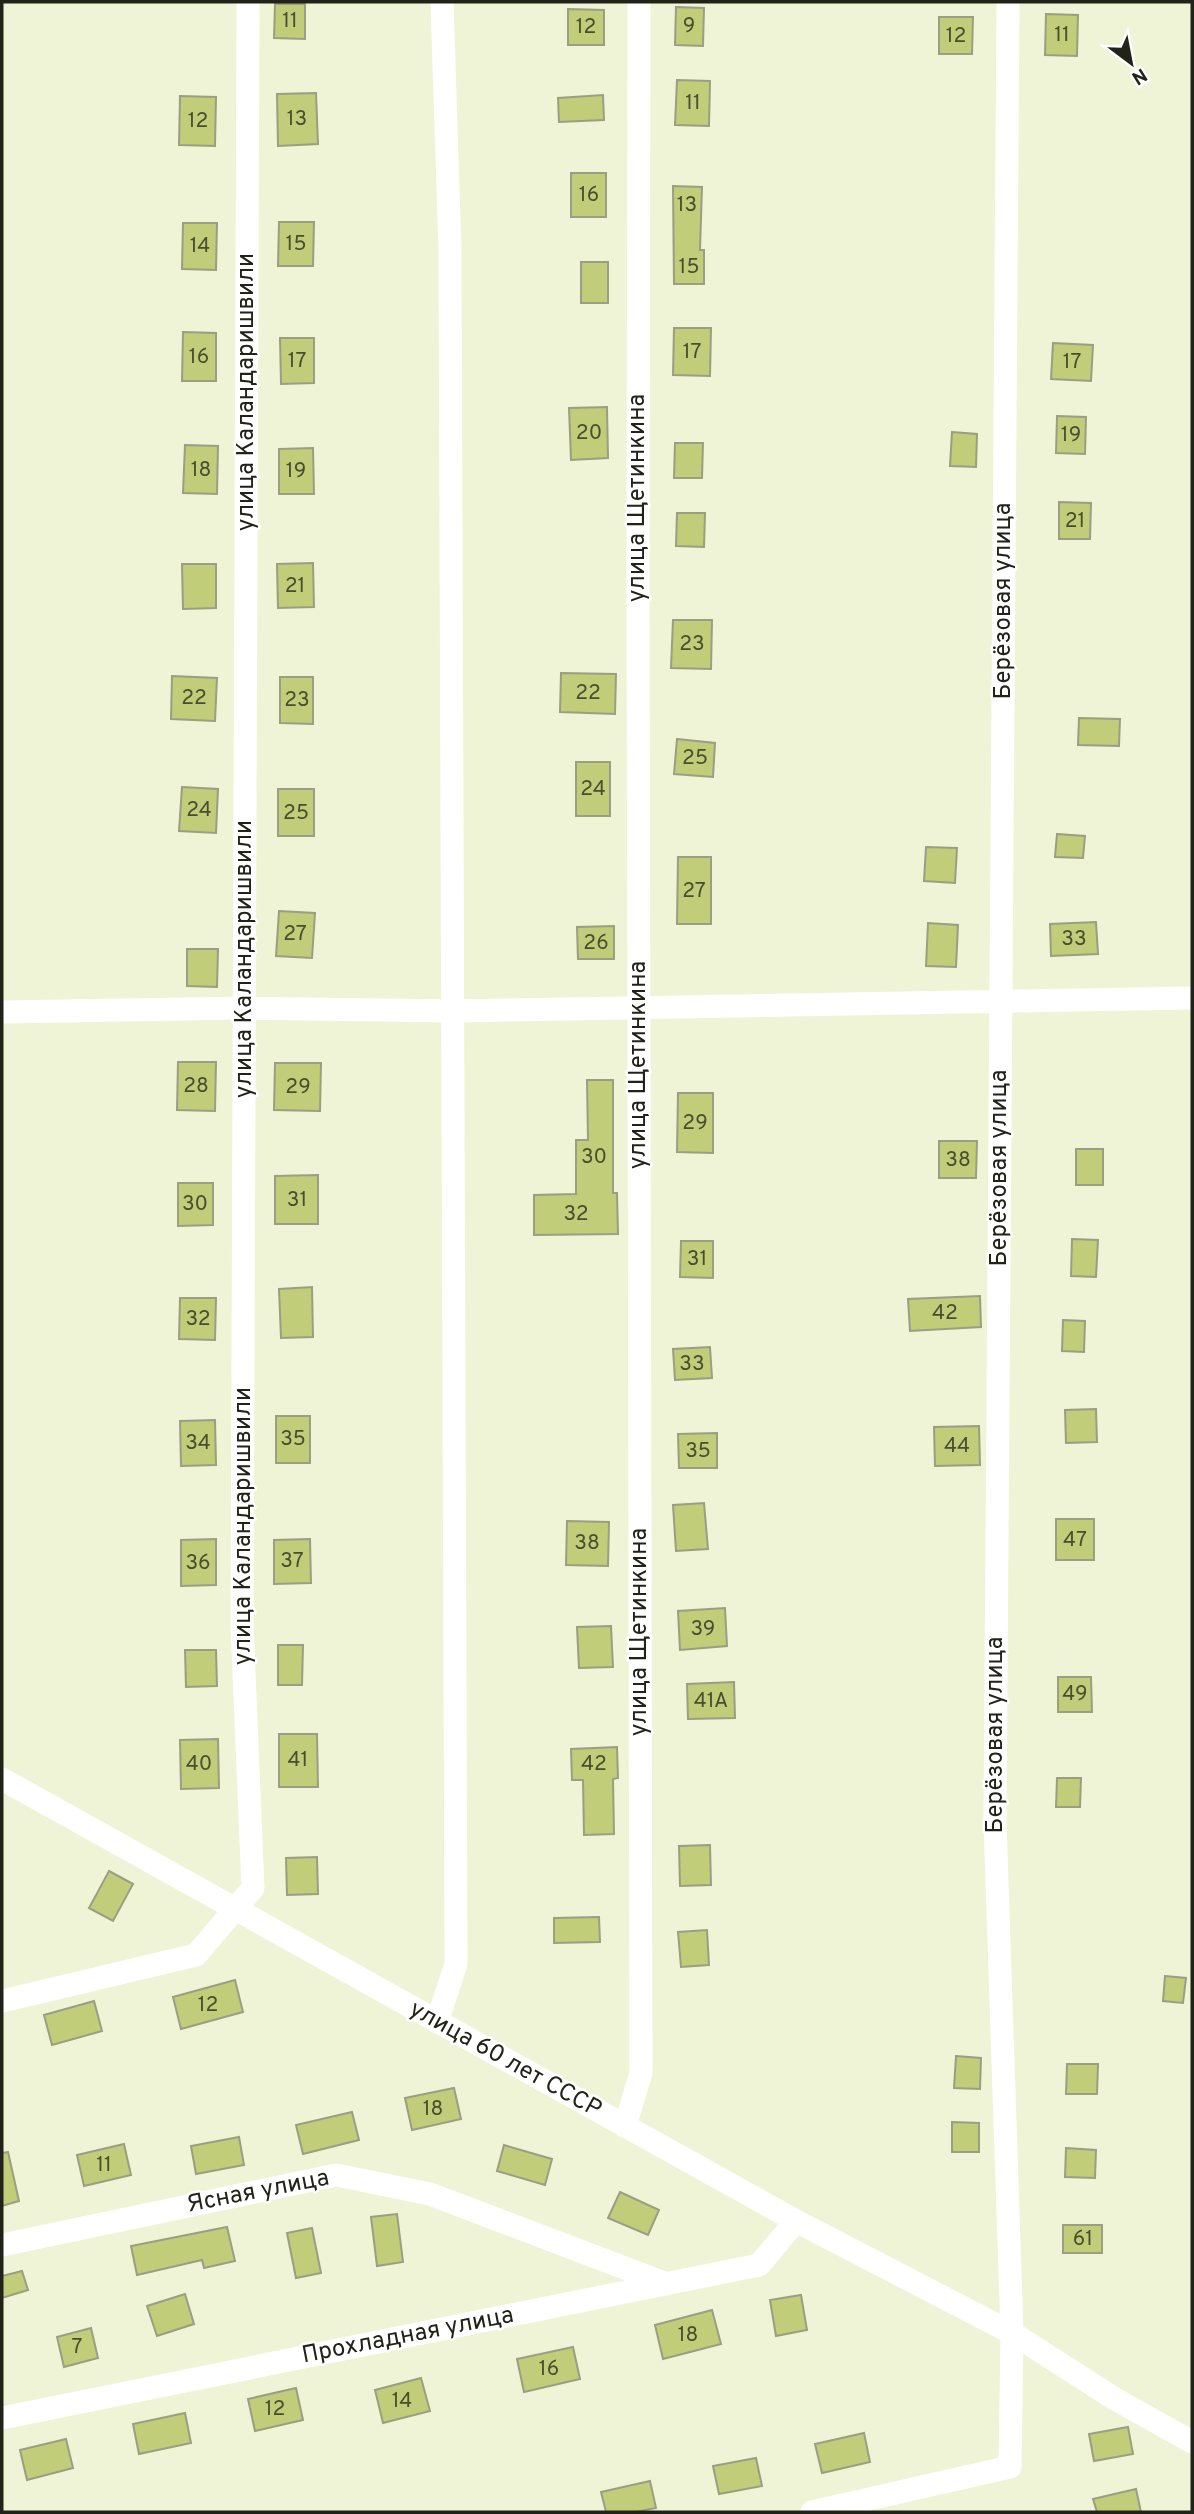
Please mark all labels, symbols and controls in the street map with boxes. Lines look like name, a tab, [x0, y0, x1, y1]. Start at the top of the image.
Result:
house number: 11	[282, 8, 298, 35]
house number: 9	[683, 13, 695, 40]
house number: 12	[576, 14, 596, 41]
house number: 11	[1054, 22, 1070, 49]
house number: 12	[946, 23, 966, 50]
north arrow	[1096, 28, 1166, 98]
text: N	[1127, 62, 1151, 90]
house number: 11	[685, 90, 701, 117]
house number: 13	[287, 106, 307, 133]
house number: 12	[188, 108, 208, 135]
house number: 16	[579, 182, 599, 209]
house number: 13	[677, 192, 697, 219]
house number: 15	[286, 231, 306, 258]
house number: 14	[190, 233, 210, 260]
street label: улица Каландаришвили	[232, 253, 262, 531]
house number: 15	[679, 254, 699, 281]
house number: 17	[683, 339, 701, 366]
house number: 16	[189, 344, 209, 371]
house number: 17	[288, 348, 306, 375]
house number: 17	[1063, 349, 1081, 376]
street label: улица Щетинкина	[623, 394, 653, 602]
house number: 20	[576, 420, 602, 447]
house number: 19	[1061, 422, 1081, 449]
house number: 18	[191, 457, 211, 484]
house number: 19	[286, 458, 306, 485]
street label: Берёзовая улица	[989, 503, 1019, 699]
house number: 21	[1065, 508, 1085, 535]
house number: 21	[285, 573, 305, 600]
house number: 23	[679, 631, 705, 658]
house number: 22	[575, 680, 601, 707]
house number: 22	[181, 685, 207, 712]
house number: 23	[284, 687, 310, 714]
house number: 25	[682, 745, 708, 772]
house number: 24	[580, 776, 606, 803]
house number: 24	[186, 797, 212, 824]
house number: 25	[283, 800, 309, 827]
street label: улица Каландаришвили	[230, 820, 260, 1098]
house number: 27	[682, 878, 706, 905]
house number: 27	[283, 921, 307, 948]
house number: 33	[1061, 926, 1087, 953]
house number: 26	[583, 930, 609, 957]
street label: улица Щетинкина	[624, 961, 654, 1169]
street label: Берёзовая улица	[985, 1070, 1015, 1266]
house number: 28	[183, 1073, 209, 1100]
house number: 29	[285, 1074, 311, 1101]
house number: 29	[682, 1110, 708, 1137]
house number: 30	[581, 1144, 607, 1171]
house number: 38	[945, 1147, 971, 1174]
house number: 31	[287, 1187, 307, 1214]
house number: 30	[182, 1191, 208, 1218]
house number: 32	[563, 1201, 589, 1228]
house number: 31	[687, 1246, 707, 1273]
house number: 42	[932, 1300, 958, 1327]
house number: 32	[185, 1306, 211, 1333]
house number: 33	[679, 1351, 705, 1378]
street label: улица Каландаришвили	[229, 1387, 259, 1665]
house number: 35	[280, 1426, 306, 1453]
house number: 34	[185, 1430, 211, 1457]
house number: 44	[944, 1433, 970, 1460]
house number: 35	[685, 1438, 711, 1465]
house number: 47	[1063, 1527, 1087, 1554]
street label: улица Щетинкина	[625, 1528, 655, 1736]
house number: 38	[574, 1530, 600, 1557]
house number: 37	[280, 1548, 304, 1575]
house number: 36	[185, 1550, 211, 1577]
house number: 39	[691, 1616, 715, 1643]
street label: Берёзовая улица	[981, 1637, 1011, 1833]
house number: 49	[1062, 1681, 1088, 1708]
house number: 41А	[694, 1688, 728, 1715]
house number: 41	[288, 1747, 308, 1774]
house number: 40	[186, 1751, 212, 1778]
house number: 42	[581, 1751, 607, 1778]
house number: 12	[198, 1992, 218, 2019]
street label: улица 60 лет СССР	[404, 1995, 606, 2125]
house number: 18	[423, 2096, 443, 2123]
house number: 11	[96, 2152, 112, 2179]
street label: Ясная улица	[184, 2163, 332, 2221]
house number: 61	[1073, 2226, 1093, 2253]
street label: Прохладная улица	[300, 2301, 516, 2371]
house number: 18	[678, 2322, 698, 2349]
house number: 7	[72, 2334, 83, 2361]
house number: 16	[539, 2356, 559, 2383]
house number: 14	[392, 2388, 412, 2415]
house number: 12	[265, 2396, 285, 2423]

